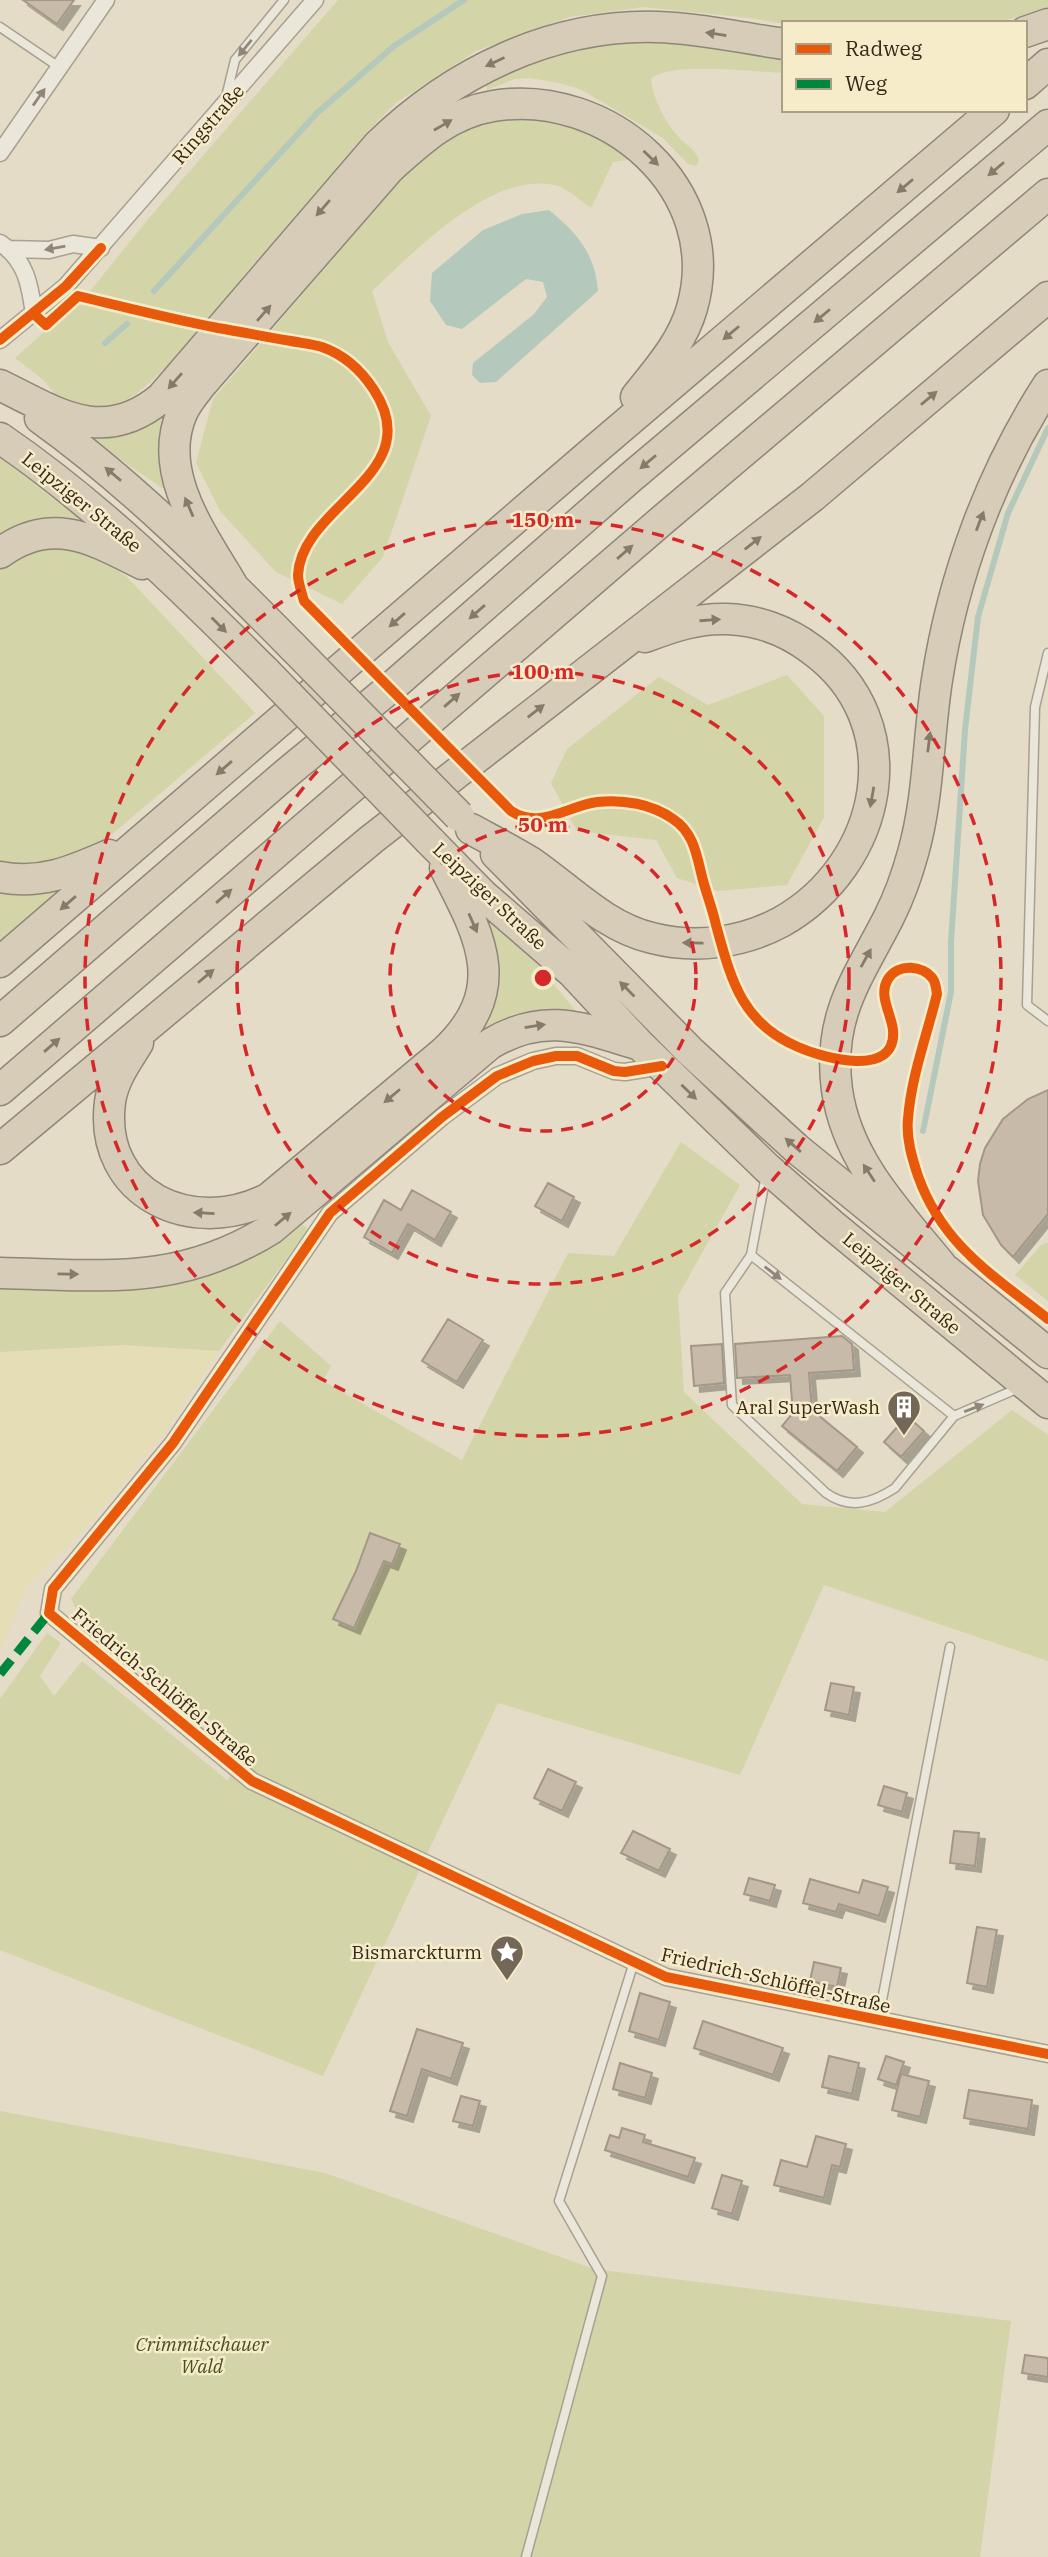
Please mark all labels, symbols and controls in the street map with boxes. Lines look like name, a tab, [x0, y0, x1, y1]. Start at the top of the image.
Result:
legend	[782, 21, 1027, 112]
one-way arrow	[705, 28, 727, 39]
text: Radweg	[845, 34, 923, 62]
one-way arrow	[238, 39, 253, 56]
one-way arrow	[484, 57, 505, 68]
text: Weg	[845, 69, 888, 97]
street label: Ringstraße	[167, 79, 249, 169]
one-way arrow	[32, 88, 46, 106]
one-way arrow	[433, 119, 452, 131]
one-way arrow	[642, 150, 659, 166]
one-way arrow	[987, 161, 1004, 176]
one-way arrow	[896, 178, 913, 193]
one-way arrow	[316, 200, 331, 217]
one-way arrow	[44, 243, 66, 254]
one-way arrow	[256, 304, 271, 321]
one-way arrow	[813, 308, 830, 323]
one-way arrow	[723, 325, 740, 340]
one-way arrow	[167, 372, 183, 390]
one-way arrow	[919, 391, 937, 406]
street label: Leipziger Straße	[17, 446, 147, 558]
one-way arrow	[639, 454, 656, 469]
one-way arrow	[104, 467, 121, 482]
one-way arrow	[183, 496, 194, 517]
text: 150 m	[511, 505, 575, 533]
one-way arrow	[975, 510, 986, 531]
one-way arrow	[744, 536, 762, 550]
one-way arrow	[616, 545, 633, 560]
one-way arrow	[468, 604, 485, 619]
one-way arrow	[388, 612, 406, 628]
one-way arrow	[700, 614, 722, 625]
one-way arrow	[211, 616, 227, 633]
text: 100 m	[511, 657, 575, 685]
one-way arrow	[443, 692, 461, 708]
one-way arrow	[527, 705, 545, 719]
one-way arrow	[924, 731, 935, 753]
one-way arrow	[215, 760, 233, 776]
one-way arrow	[866, 786, 877, 808]
text: 50 m	[518, 810, 568, 838]
street label: Leipziger Straße	[428, 837, 552, 955]
one-way arrow	[215, 888, 233, 904]
one-way arrow	[59, 895, 77, 911]
one-way arrow	[468, 913, 479, 934]
one-way arrow	[681, 937, 703, 949]
one-way arrow	[860, 948, 872, 967]
centre of rings	[531, 966, 555, 990]
one-way arrow	[197, 969, 214, 984]
one-way arrow	[619, 980, 636, 997]
one-way arrow	[524, 1020, 546, 1031]
one-way arrow	[43, 1038, 60, 1053]
one-way arrow	[681, 1084, 697, 1100]
one-way arrow	[383, 1088, 401, 1104]
one-way arrow	[785, 1137, 802, 1153]
one-way arrow	[862, 1163, 875, 1182]
one-way arrow	[193, 1208, 215, 1219]
one-way arrow	[273, 1211, 291, 1226]
street label: Leipziger Straße	[838, 1227, 966, 1339]
one-way arrow	[764, 1265, 782, 1280]
one-way arrow	[57, 1269, 79, 1280]
building icon: Aral SuperWash	[885, 1388, 923, 1437]
place label: Aral SuperWash	[736, 1395, 880, 1419]
one-way arrow	[964, 1402, 985, 1413]
street label: Friedrich-Schlöffel-Straße	[67, 1602, 263, 1772]
place icon: Bismarckturm	[488, 1933, 526, 1982]
place label: Bismarckturm	[351, 1940, 482, 1964]
street label: Friedrich-Schlöffel-Straße	[659, 1942, 893, 2018]
park label: Crimmitschauer Wald	[136, 2332, 269, 2378]

